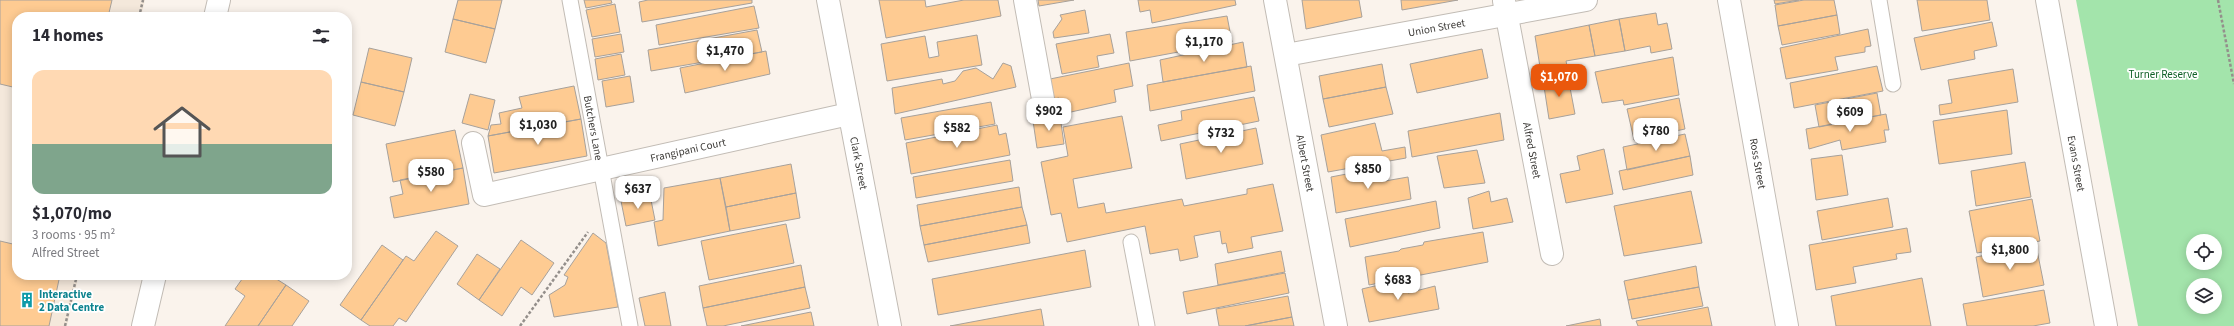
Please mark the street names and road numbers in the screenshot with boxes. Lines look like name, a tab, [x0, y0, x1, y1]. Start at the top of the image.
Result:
street label: Union Street	[1407, 15, 1466, 40]
street label: Butchers Lane	[580, 94, 607, 162]
street label: Alfred Street	[1520, 121, 1545, 180]
street label: Albert Street	[1293, 133, 1318, 193]
street label: Frangipani Court	[649, 134, 727, 165]
street label: Evans Street	[2064, 134, 2089, 193]
street label: Clark Street	[847, 135, 871, 191]
street label: Ross Street	[1746, 137, 1770, 190]

